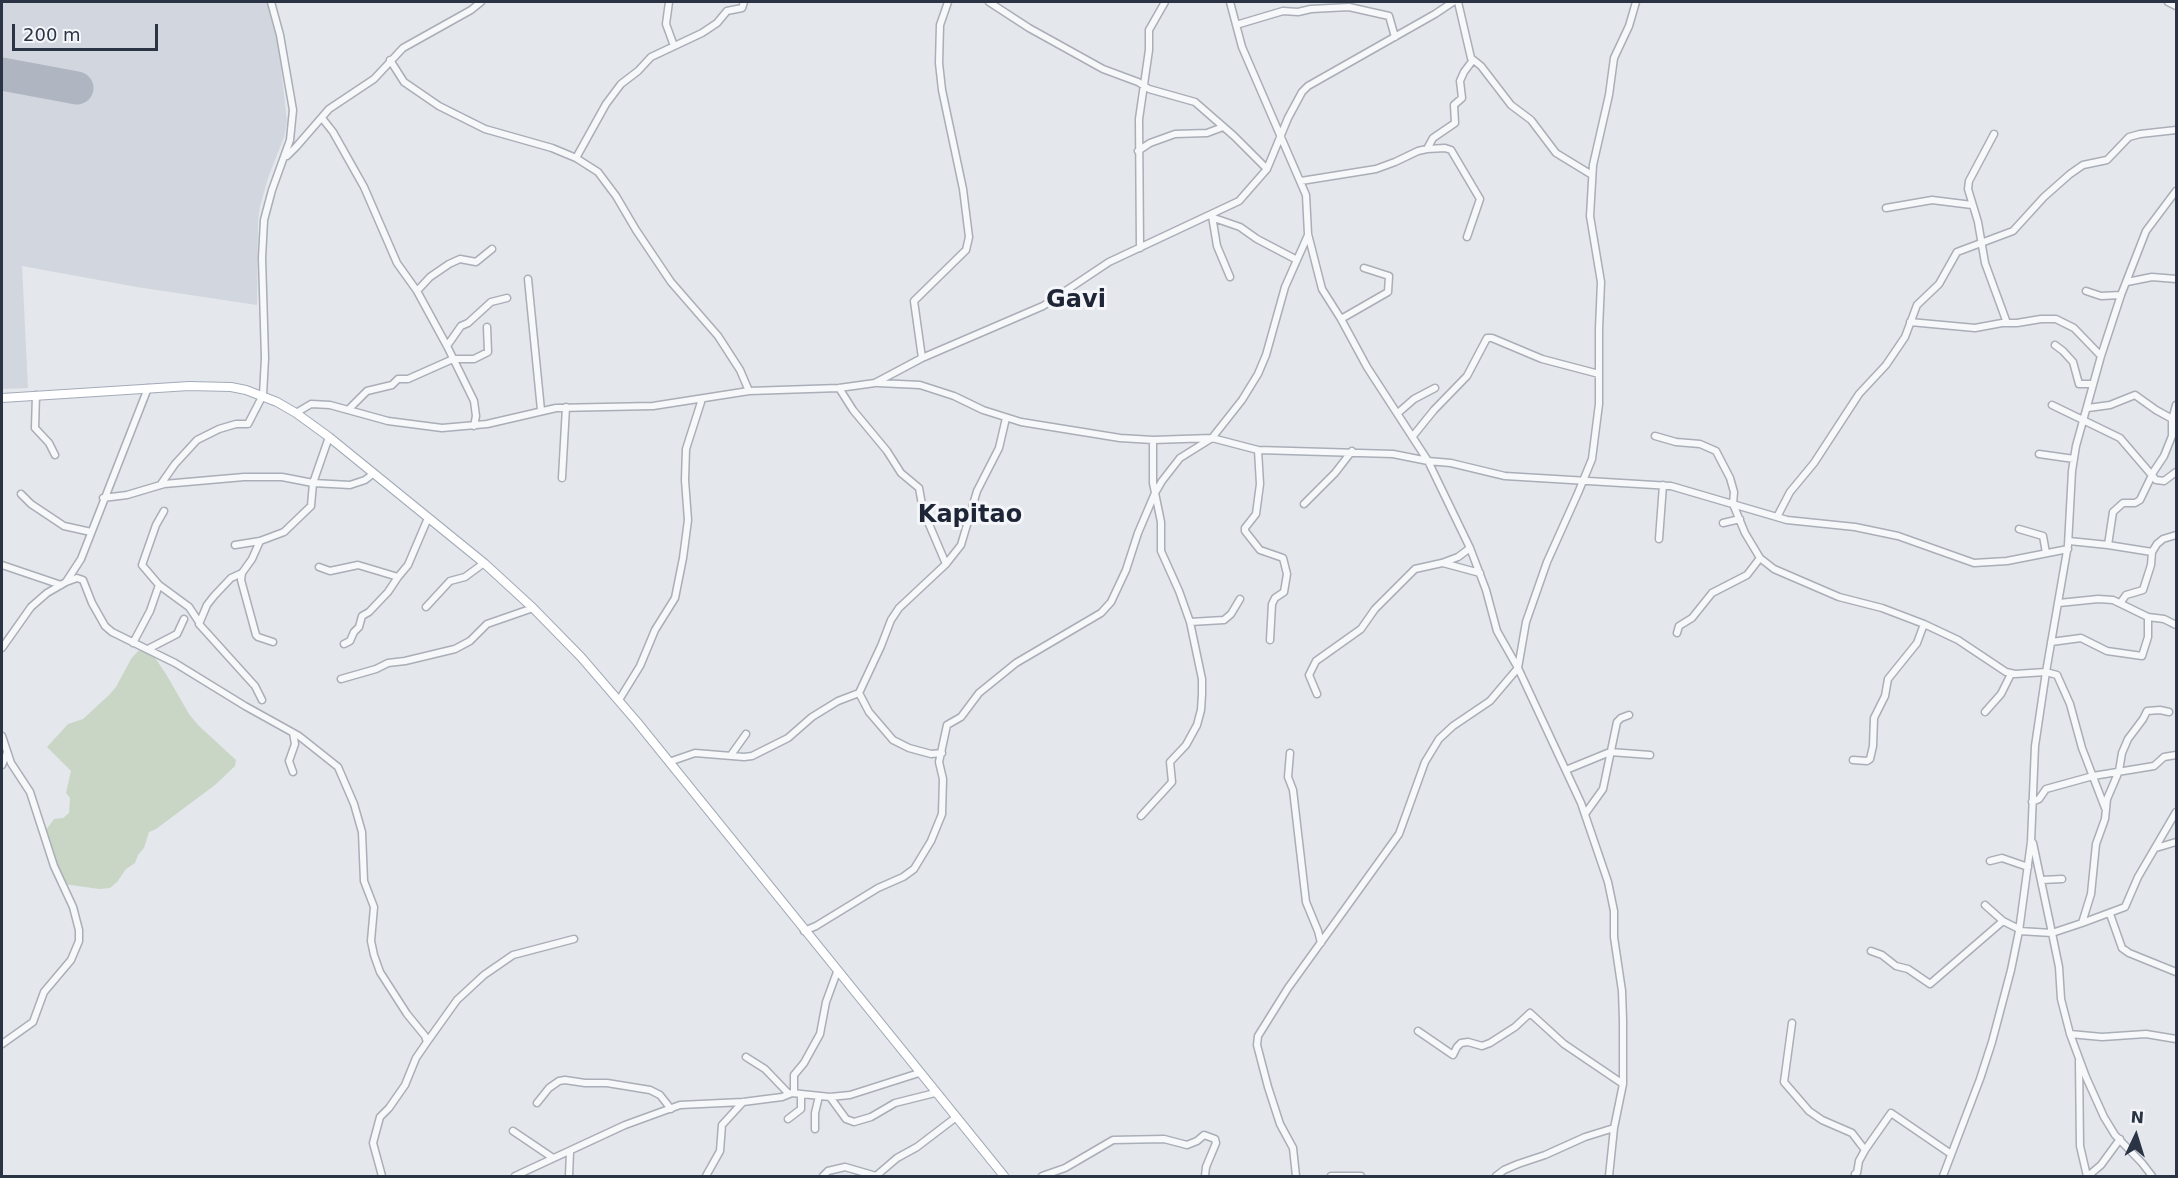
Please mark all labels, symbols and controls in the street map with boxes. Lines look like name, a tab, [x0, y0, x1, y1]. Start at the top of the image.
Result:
scale bar	[15, 12, 160, 50]
text: 200 m	[23, 24, 81, 45]
district label: Gavi	[1046, 287, 1106, 315]
district label: Kapitao	[918, 502, 1022, 530]
north arrow	[2106, 1106, 2166, 1166]
text: N	[2130, 1108, 2145, 1127]

